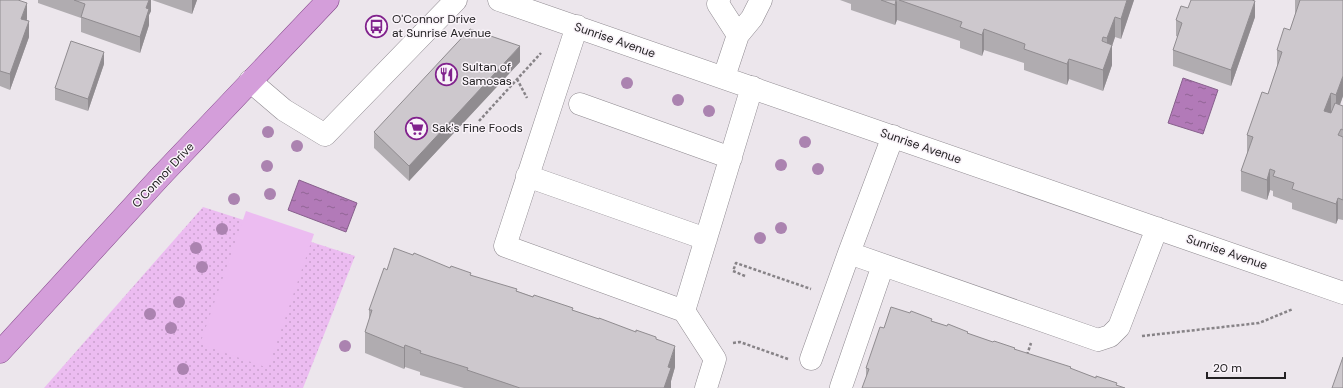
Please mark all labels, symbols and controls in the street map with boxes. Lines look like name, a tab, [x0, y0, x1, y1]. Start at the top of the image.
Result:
place label: O'Connor Drive at Sunrise Avenue	[392, 11, 491, 41]
bus stop icon: O'Connor Drive at Sunrise Avenue	[364, 13, 390, 39]
street label: Sunrise Avenue	[572, 19, 658, 61]
place label: Sultan of Samosas	[462, 59, 512, 89]
restaurant icon: Sultan of Samosas	[434, 61, 460, 87]
supermarket icon: Sak's Fine Foods	[403, 115, 429, 141]
place label: Sak's Fine Foods	[432, 120, 523, 136]
street label: Sunrise Avenue	[878, 125, 964, 167]
street label: O'Connor Drive	[129, 139, 198, 211]
street label: Sunrise Avenue	[1184, 231, 1270, 273]
scale bar	[1207, 354, 1285, 380]
text: 20 m	[1213, 360, 1242, 376]

